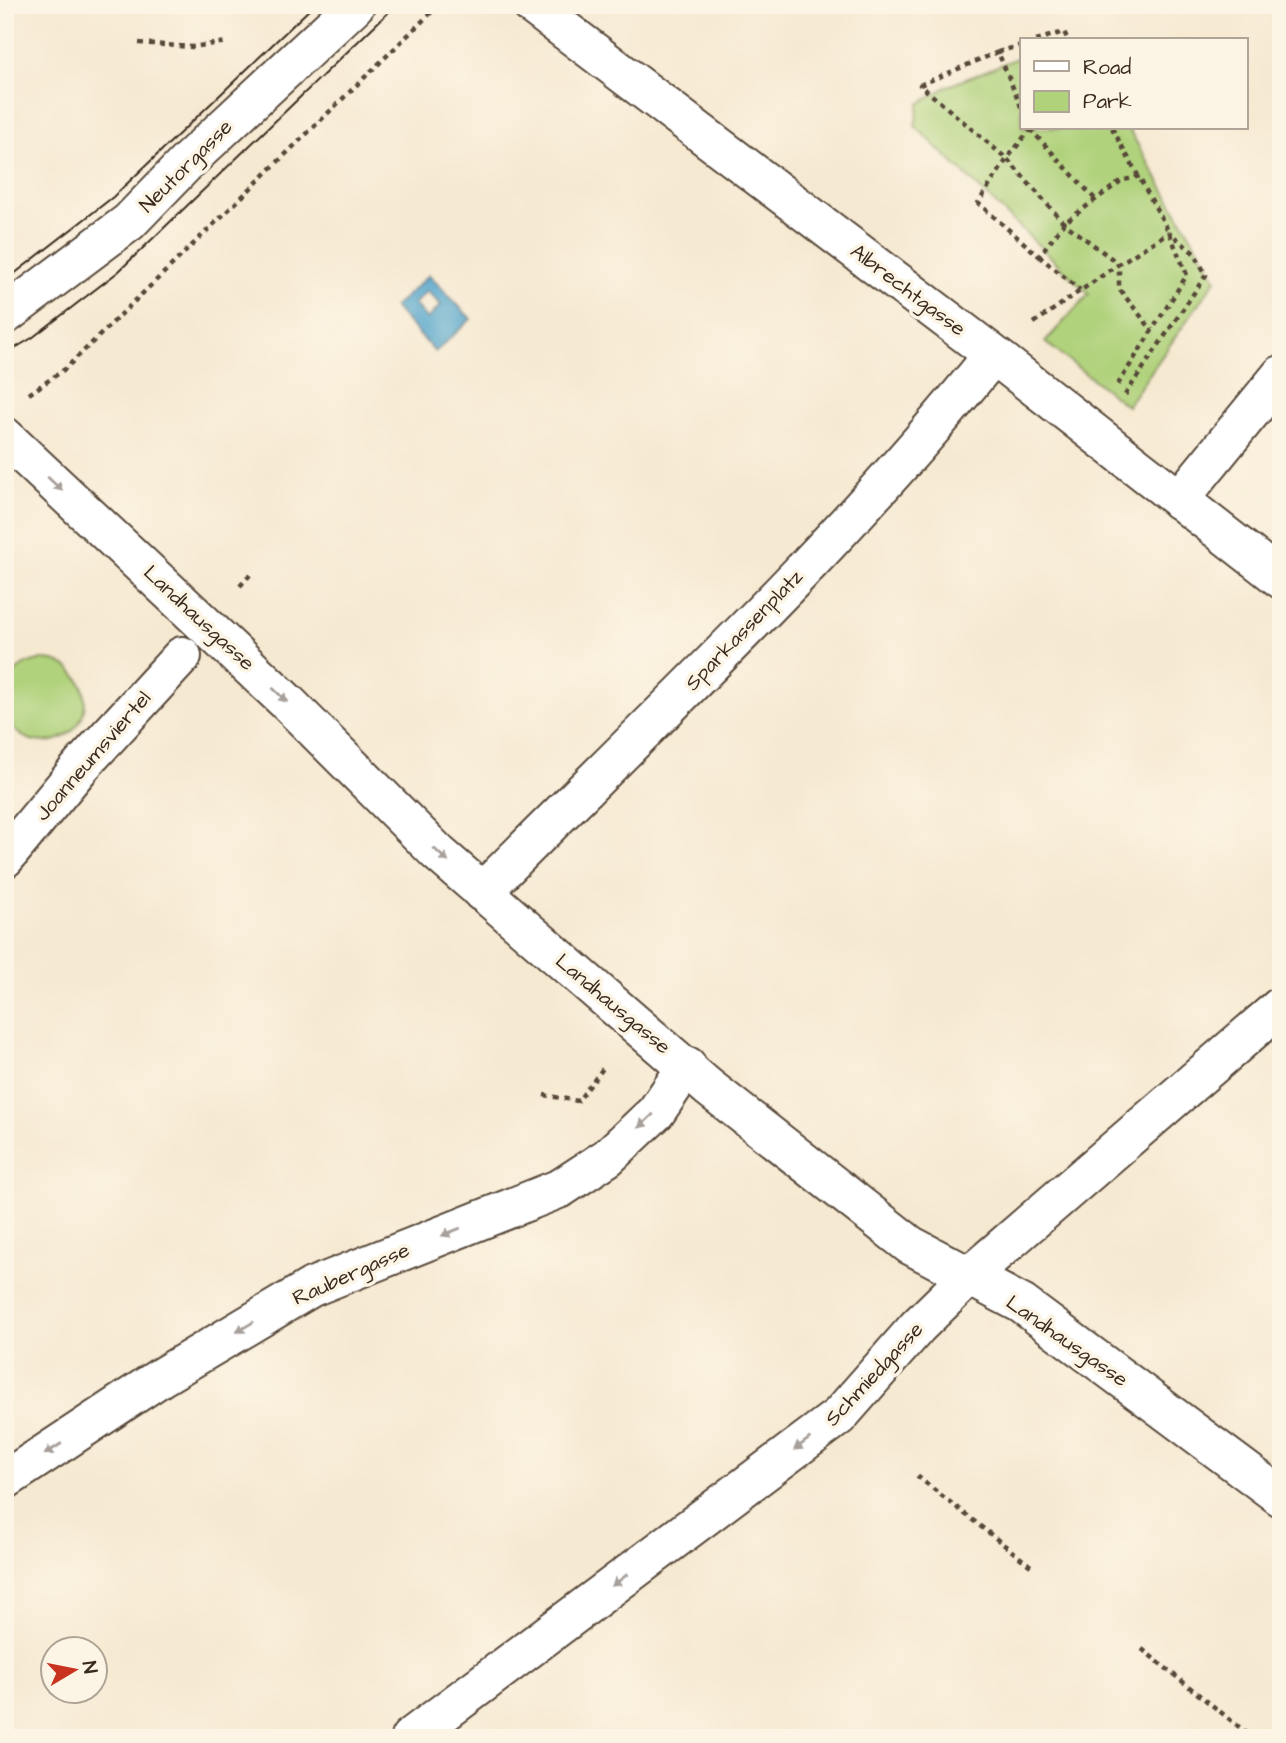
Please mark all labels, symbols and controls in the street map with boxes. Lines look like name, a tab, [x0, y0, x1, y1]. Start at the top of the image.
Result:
legend	[1020, 38, 1248, 130]
text: Road	[1083, 53, 1131, 82]
text: Park	[1083, 87, 1132, 116]
street label: Neutorgasse	[133, 113, 240, 220]
street label: Albrechtgasse	[843, 237, 972, 345]
one-way arrow	[46, 475, 63, 491]
street label: Landhausgasse	[136, 559, 261, 679]
street label: Sparkassenplatz	[679, 562, 811, 698]
street label: Joanneumsviertel	[28, 685, 158, 827]
one-way arrow	[271, 686, 288, 702]
one-way arrow	[432, 847, 449, 863]
street label: Landhausgasse	[548, 947, 677, 1063]
one-way arrow	[637, 1113, 655, 1129]
one-way arrow	[440, 1226, 461, 1237]
street label: Raubergasse	[288, 1235, 415, 1314]
street label: Landhausgasse	[999, 1288, 1134, 1395]
street label: Schmiedgasse	[818, 1316, 931, 1434]
one-way arrow	[235, 1321, 254, 1333]
one-way arrow	[793, 1436, 811, 1450]
one-way arrow	[44, 1442, 62, 1456]
one-way arrow	[611, 1573, 629, 1587]
north arrow	[38, 1634, 108, 1704]
text: N	[75, 1659, 104, 1676]

